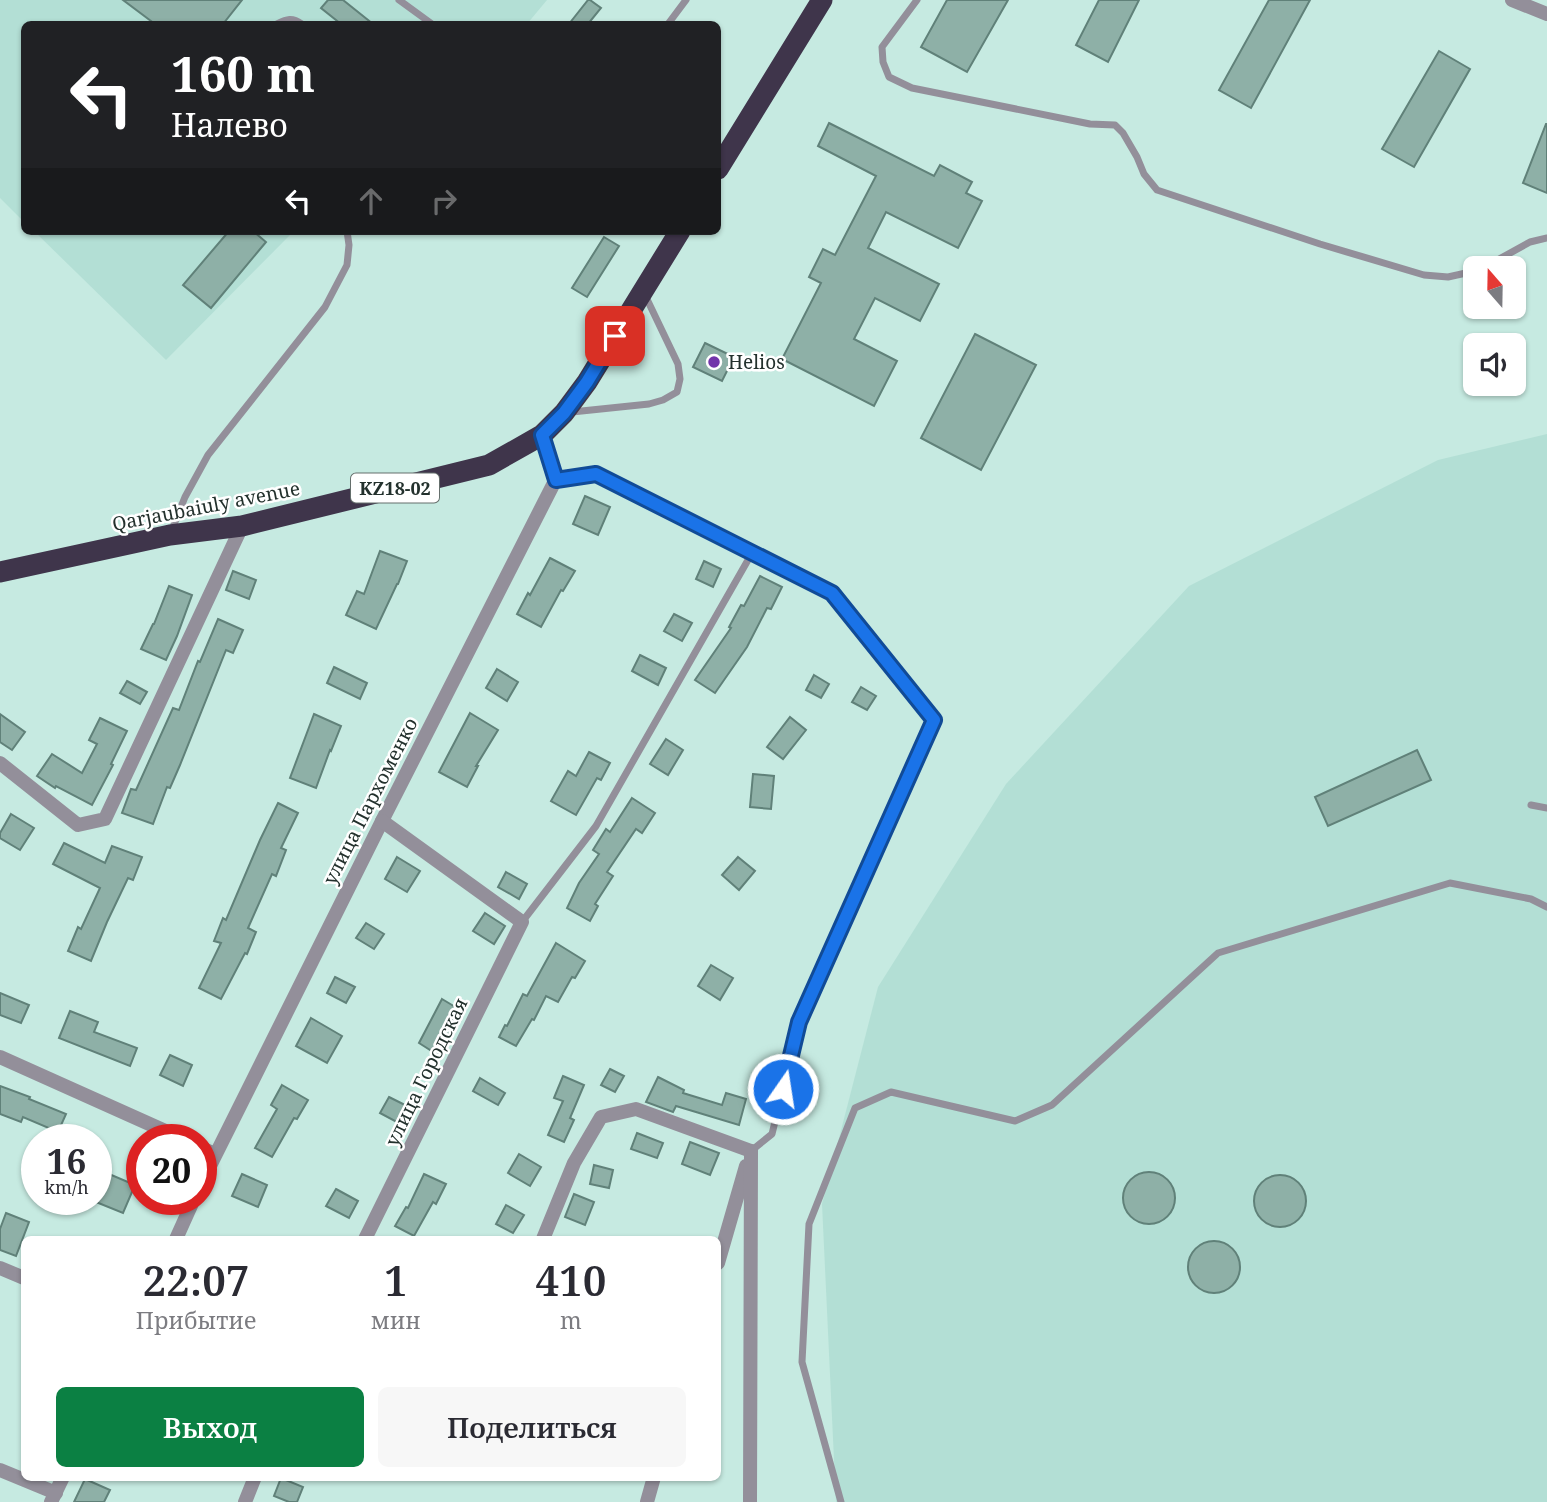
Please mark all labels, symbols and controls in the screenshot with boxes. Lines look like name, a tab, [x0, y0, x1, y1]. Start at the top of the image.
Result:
text: 160 m	[171, 40, 315, 106]
icon: left	[56, 49, 147, 140]
text: Налево	[171, 103, 288, 146]
icon: left	[279, 182, 317, 220]
icon: ahead	[352, 182, 390, 220]
icon: right	[425, 182, 463, 220]
north arrow	[1463, 256, 1526, 318]
map controls	[1463, 256, 1526, 396]
pin	[585, 306, 645, 366]
icon: arrive	[596, 317, 634, 355]
button: sound	[1463, 333, 1526, 396]
place label: Helios	[728, 349, 785, 375]
marker: Helios	[706, 354, 722, 370]
road number: KZ18-02	[351, 474, 439, 502]
street label: Qarjaubaiuly avenue	[110, 475, 302, 537]
street label: улица Пархоменко	[317, 713, 423, 889]
street label: улица Городская	[379, 993, 473, 1151]
position arrow	[746, 1052, 820, 1126]
speed limit sign: 20	[126, 1124, 217, 1215]
text: 16	[47, 1137, 86, 1184]
text: km/h	[44, 1175, 89, 1199]
text: 22:07	[142, 1251, 249, 1308]
text: 1	[384, 1251, 408, 1308]
text: 410	[535, 1251, 606, 1308]
text: Прибытие	[136, 1304, 256, 1336]
text: мин	[371, 1304, 421, 1336]
text: m	[560, 1304, 582, 1336]
button: Выход	[56, 1387, 364, 1467]
button: Поделиться	[378, 1387, 686, 1467]

